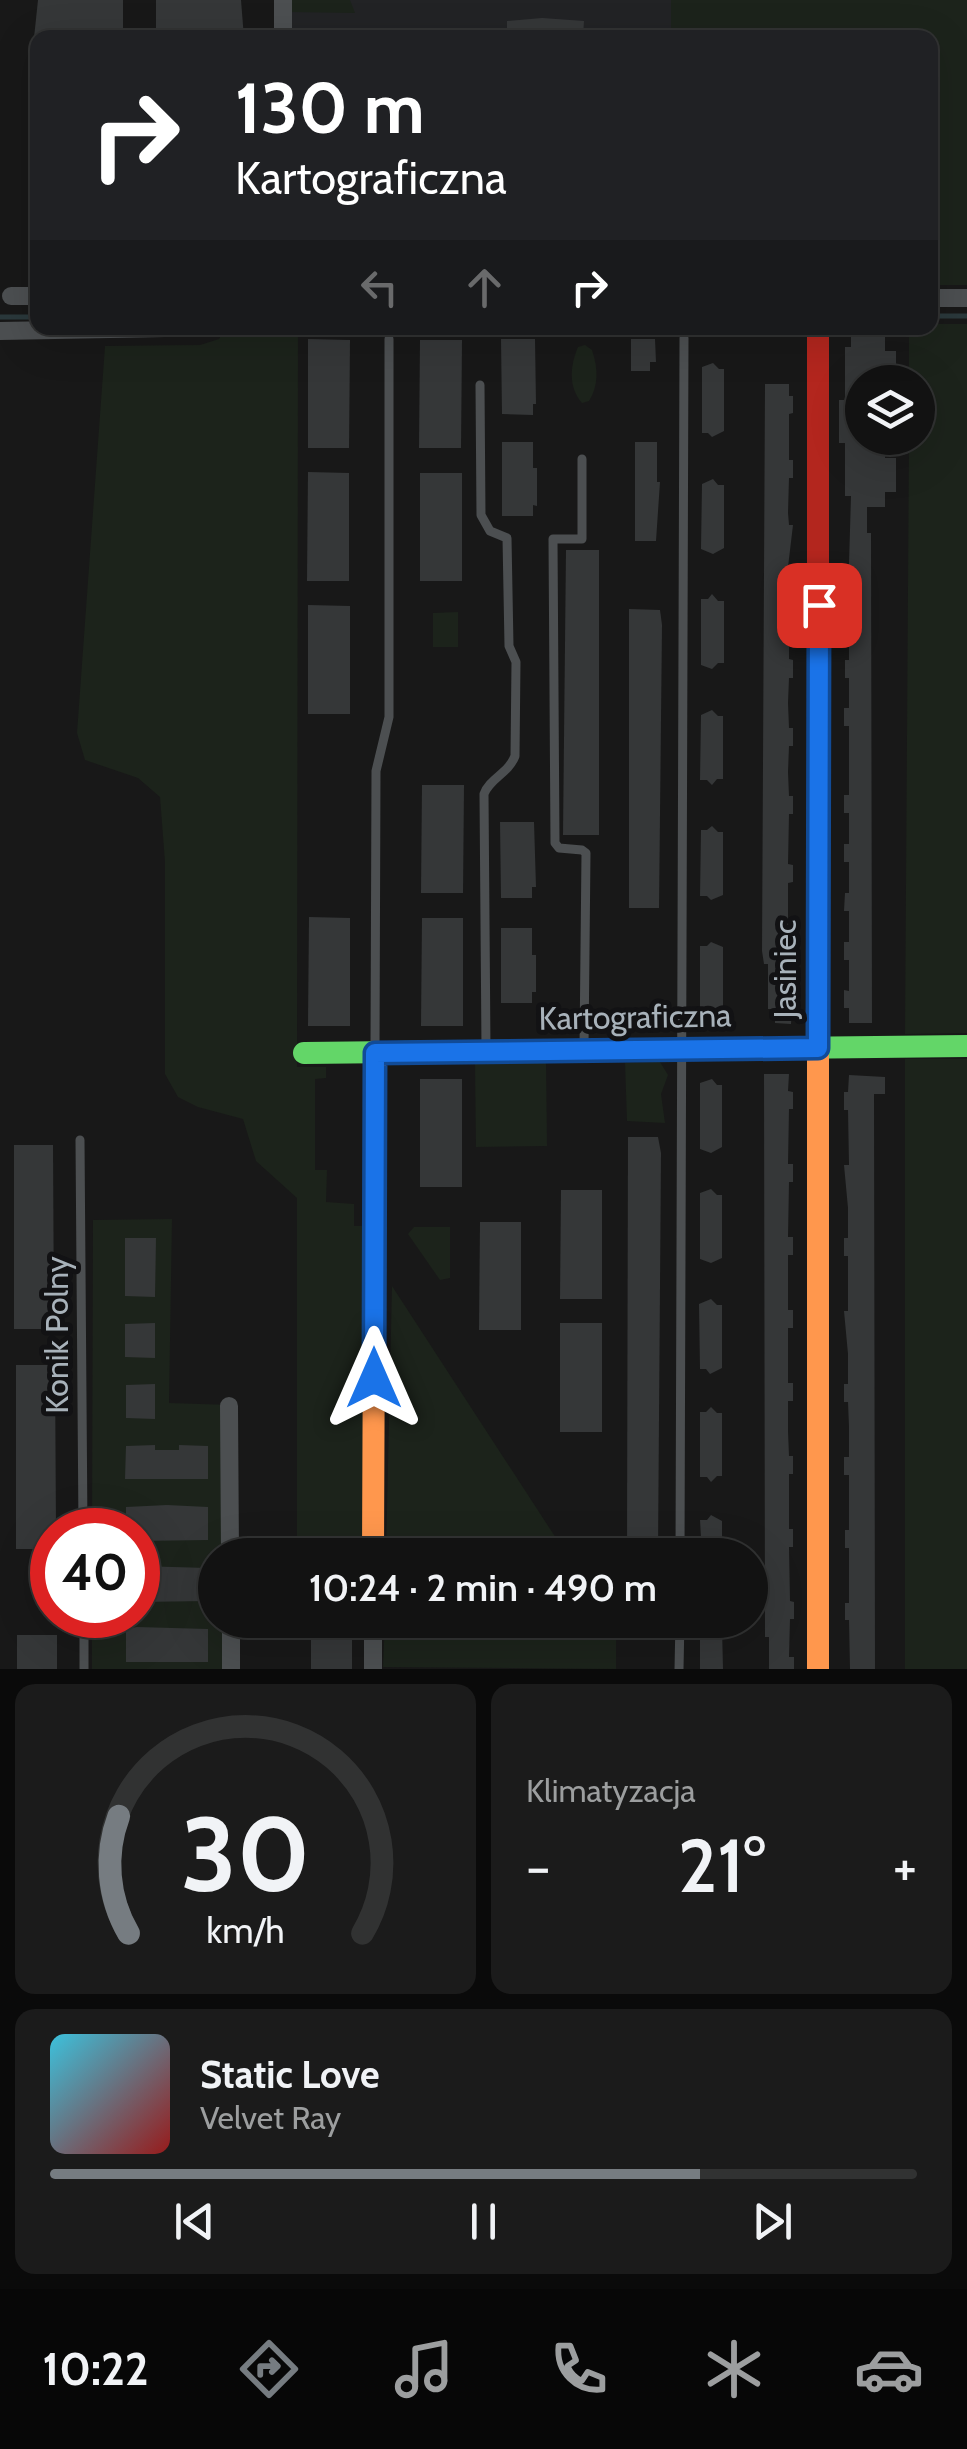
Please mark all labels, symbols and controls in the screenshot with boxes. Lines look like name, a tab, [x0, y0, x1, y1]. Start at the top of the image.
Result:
text: 130 m	[235, 65, 425, 151]
icon: right	[70, 70, 200, 200]
text: Kartograficzna	[235, 151, 507, 205]
icon: left	[352, 260, 407, 315]
icon: ahead	[457, 260, 512, 315]
icon: right	[562, 260, 617, 315]
map controls	[845, 365, 935, 455]
button: layers	[845, 365, 935, 455]
pin	[777, 563, 862, 648]
icon: arrive	[792, 578, 847, 633]
street label: Jasiniec	[765, 920, 804, 1019]
street label: Kartograficzna	[538, 995, 732, 1038]
street label: Konik Polny	[37, 1256, 76, 1414]
position arrow	[322, 1326, 426, 1430]
speed limit sign: 40	[30, 1508, 160, 1638]
text: 10:24 · 2 min · 490 m	[309, 1564, 657, 1611]
text: Klimatyzacja	[526, 1771, 696, 1810]
text: 30	[181, 1791, 310, 1917]
text: 21°	[678, 1820, 765, 1911]
text: −	[526, 1833, 550, 1900]
text: +	[893, 1833, 917, 1900]
text: km/h	[206, 1909, 285, 1952]
text: Static Love	[200, 2051, 379, 2098]
text: Velvet Ray	[200, 2098, 341, 2137]
icon: previous	[167, 2194, 222, 2249]
icon: pause	[456, 2194, 511, 2249]
icon: next	[745, 2194, 800, 2249]
icon: directions	[234, 2334, 304, 2404]
icon: music	[389, 2334, 459, 2404]
icon: phone	[544, 2334, 614, 2404]
icon: climate	[699, 2334, 769, 2404]
icon: car	[854, 2334, 924, 2404]
text: 10:22	[43, 2342, 149, 2396]

